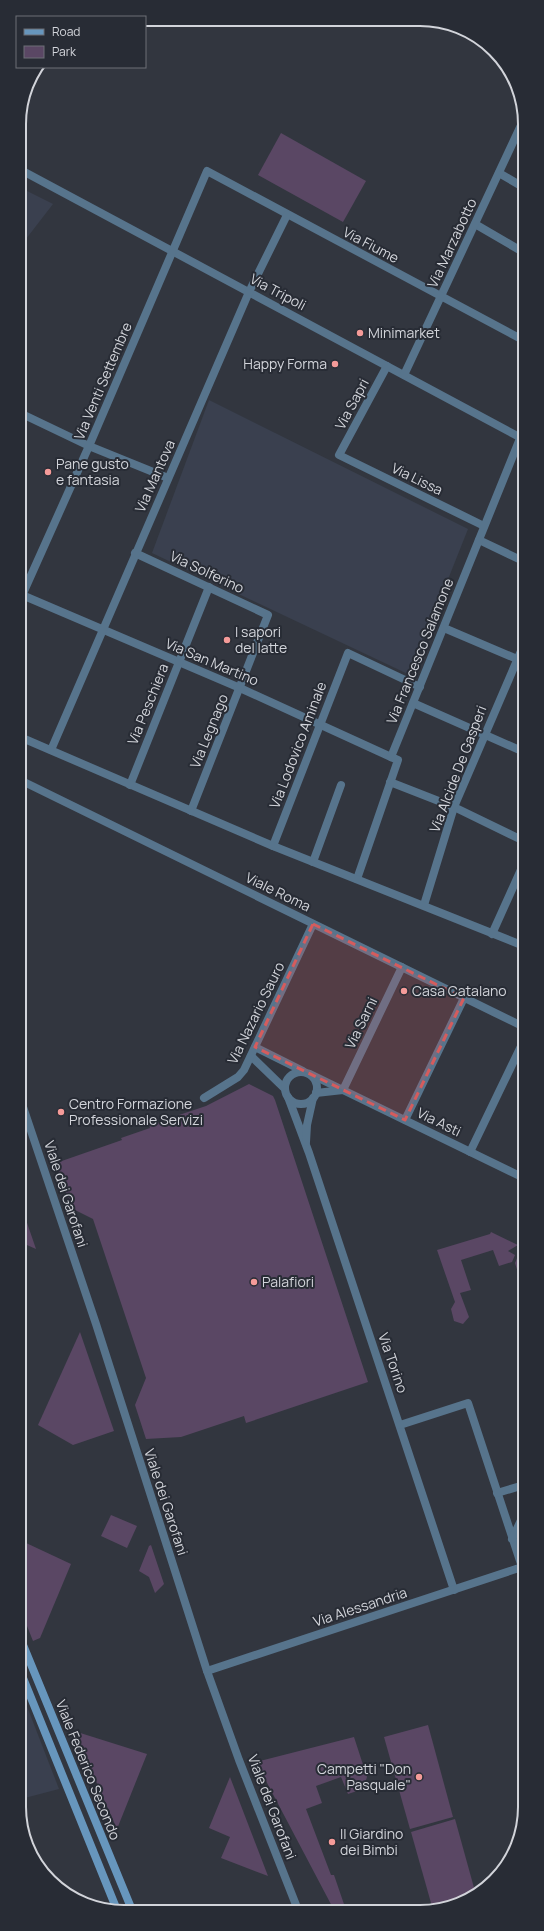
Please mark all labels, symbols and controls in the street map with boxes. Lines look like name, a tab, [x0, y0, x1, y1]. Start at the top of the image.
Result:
legend	[16, 16, 146, 68]
text: Road	[52, 23, 80, 40]
text: Park	[52, 43, 77, 60]
street label: Via Marzabotto	[423, 195, 481, 291]
street label: Via Fiume	[340, 222, 402, 267]
street label: Via Tripoli	[247, 269, 310, 314]
street label: Via Venti Settembre	[69, 319, 136, 443]
place label: Minimarket	[368, 323, 440, 342]
marker: Minimarket	[355, 328, 365, 338]
place label: Happy Forma	[243, 354, 327, 373]
marker: Happy Forma	[330, 359, 340, 369]
street label: Via Sapri	[330, 375, 373, 433]
street label: Via Mantova	[130, 436, 179, 515]
place label: Pane gusto e fantasia	[56, 454, 129, 489]
street label: Via Lissa	[388, 458, 446, 499]
marker: Pane gusto e fantasia	[43, 467, 53, 477]
street label: Via Solferino	[167, 546, 247, 597]
street label: Via Francesco Salamone	[382, 575, 457, 727]
place label: I sapori del latte	[235, 622, 287, 657]
street label: Via San Martino	[163, 633, 262, 690]
marker: I sapori del latte	[222, 635, 232, 645]
street label: Via Peschiera	[123, 660, 172, 747]
street label: Via Lodovico Aminale	[265, 679, 330, 811]
street label: Via Legnago	[185, 691, 232, 771]
street label: Via Alcide De Gasperi	[425, 703, 490, 835]
street label: Viale Roma	[242, 868, 314, 915]
street label: Via Nazario Sauro	[223, 959, 289, 1067]
place label: Casa Catalano	[412, 981, 507, 1000]
marker: Casa Catalano	[399, 986, 409, 996]
street label: Via Sarni	[340, 994, 381, 1052]
place label: Centro Formazione Professionale Servizi	[69, 1094, 203, 1129]
street label: Via Asti	[414, 1103, 465, 1140]
marker: Centro Formazione Professionale Servizi	[56, 1107, 66, 1117]
street label: Viale dei Garofani	[40, 1138, 93, 1250]
place label: Palafiori	[262, 1272, 314, 1291]
marker: Palafiori	[249, 1277, 259, 1287]
street label: Via Torino	[374, 1330, 413, 1395]
street label: Viale dei Garofani	[140, 1446, 193, 1558]
street label: Via Alessandria	[311, 1582, 409, 1631]
street label: Viale Federico Secondo	[52, 1697, 125, 1843]
street label: Viale dei Garofani	[244, 1752, 301, 1862]
place label: Campetti "Don Pasquale"	[317, 1759, 411, 1794]
marker: Campetti "Don Pasquale"	[414, 1772, 424, 1782]
place label: Il Giardino dei Bimbi	[340, 1824, 403, 1859]
marker: Il Giardino dei Bimbi	[327, 1837, 337, 1847]

